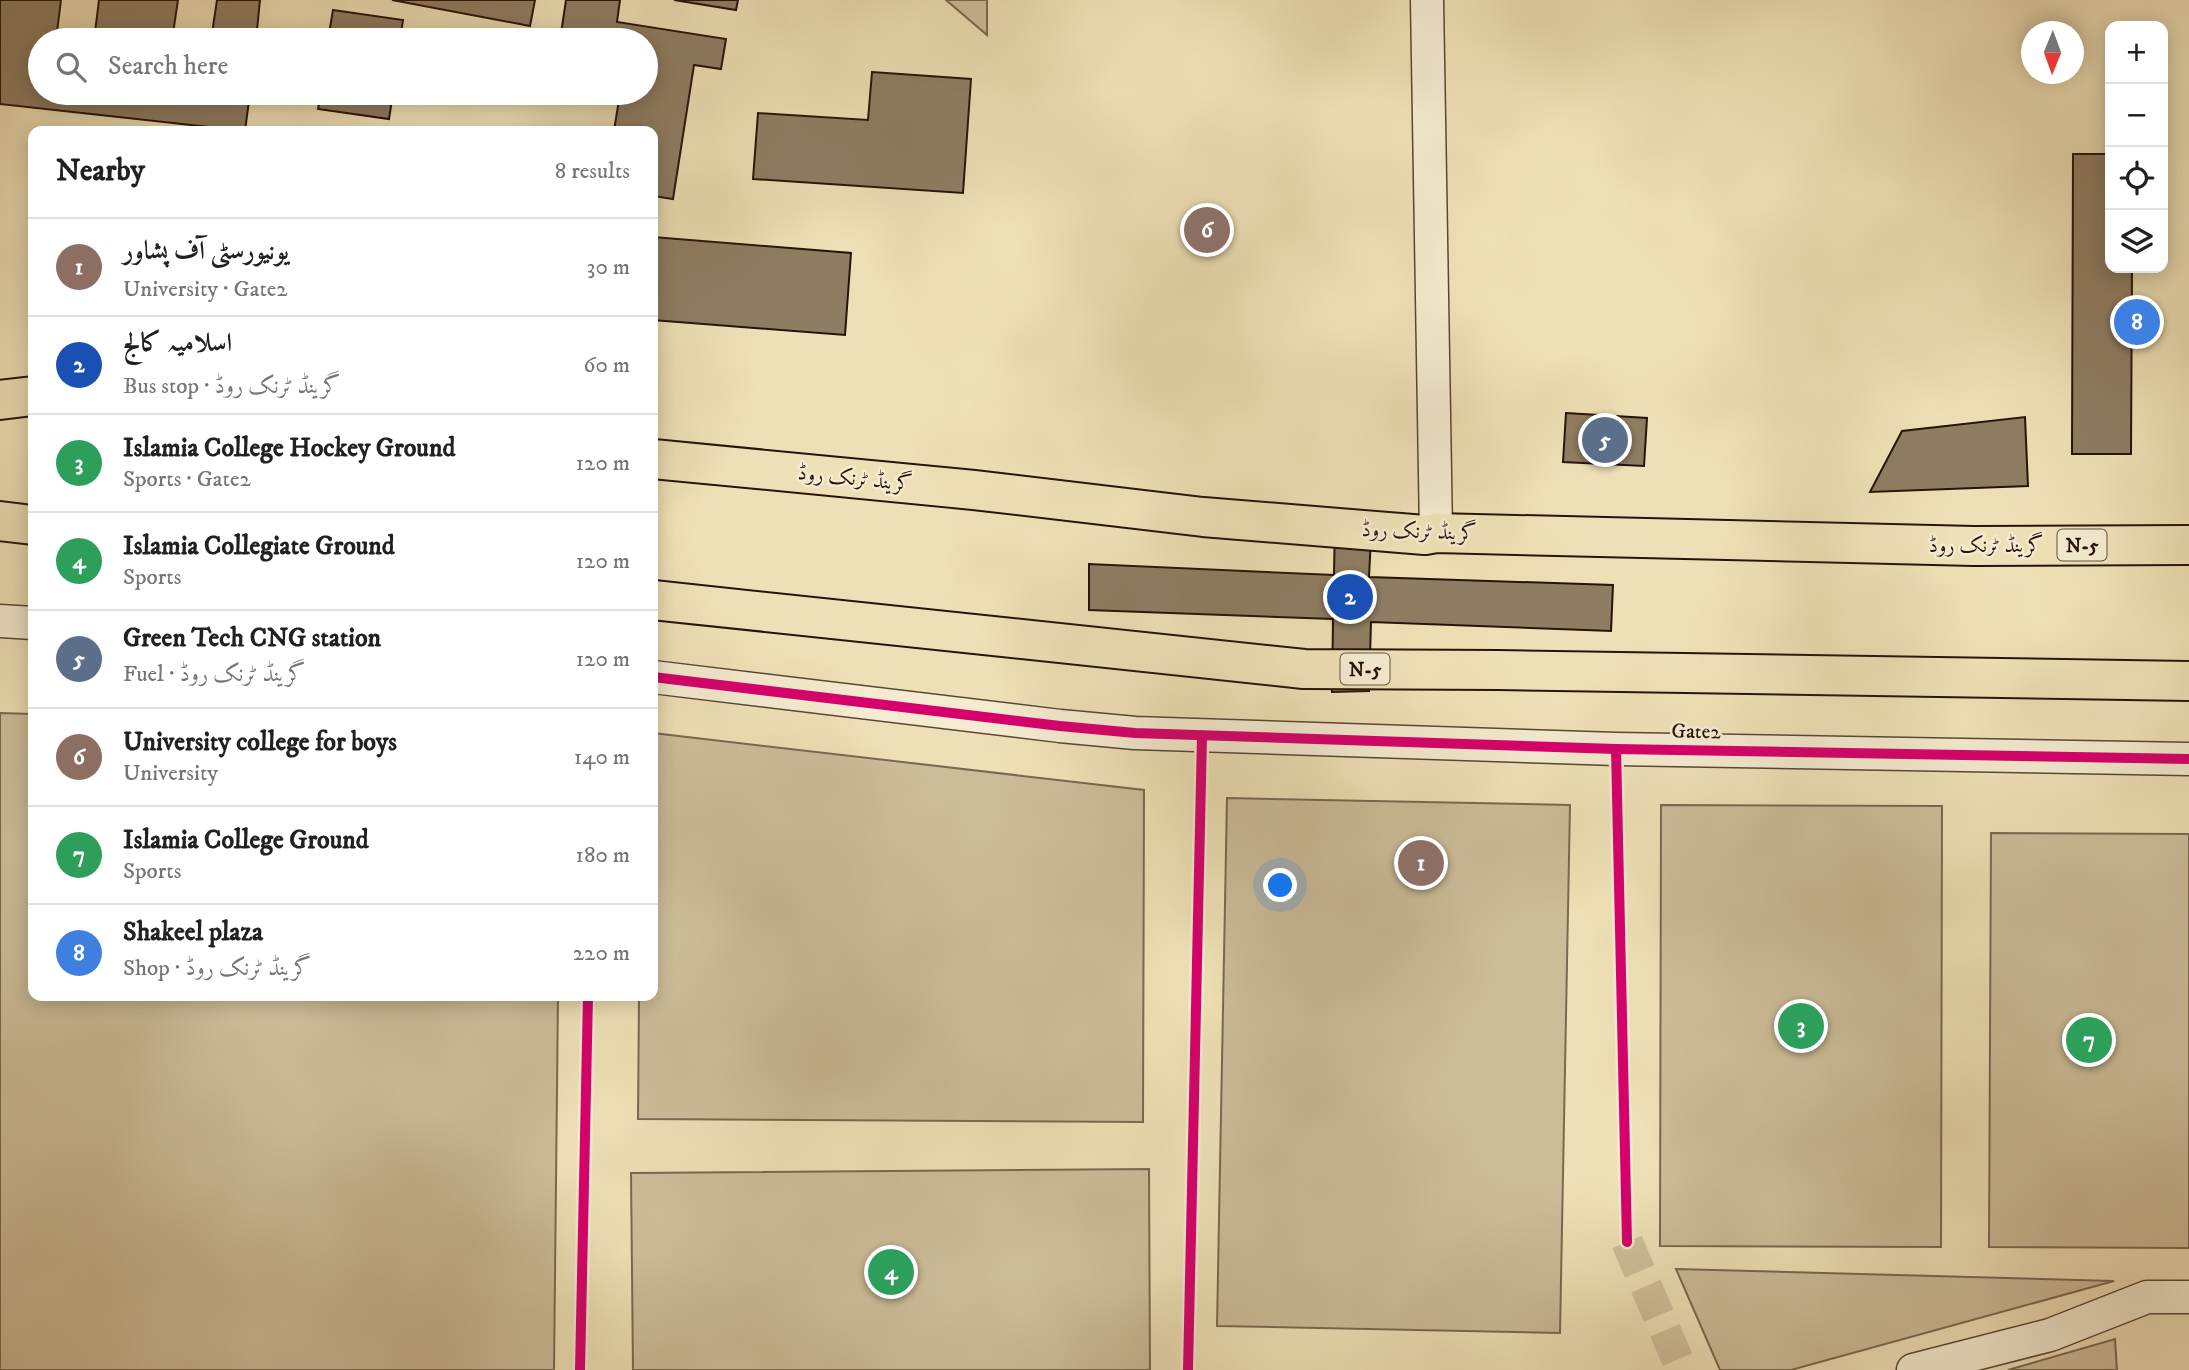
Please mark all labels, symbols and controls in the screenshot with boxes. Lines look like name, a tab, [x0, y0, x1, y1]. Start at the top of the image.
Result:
north arrow	[2021, 21, 2084, 84]
map controls	[2105, 21, 2168, 273]
button: +	[2105, 21, 2168, 84]
search box	[28, 28, 658, 105]
icon: search	[52, 48, 90, 86]
text: Search here	[108, 50, 228, 83]
button: −	[2105, 84, 2168, 147]
button: locate	[2105, 147, 2168, 210]
text: Nearby	[56, 153, 145, 190]
text: 8 results	[555, 157, 630, 186]
pin: 6	[1184, 204, 1230, 256]
button: layers	[2105, 210, 2168, 273]
text: یونیورسٹی آف پشاور	[123, 235, 289, 268]
text: 1	[75, 253, 83, 282]
text: 30 m	[587, 253, 630, 282]
text: University · Gate2	[123, 275, 288, 304]
pin: 8	[2114, 296, 2160, 348]
text: اسلامیہ کالج	[123, 327, 232, 360]
text: 2	[73, 351, 85, 380]
text: 60 m	[583, 351, 630, 380]
text: Bus stop · گرینڈ ٹرنک روڈ	[123, 372, 340, 401]
pin: 5	[1582, 414, 1628, 466]
text: Islamia College Hockey Ground	[123, 432, 455, 465]
text: 3	[75, 449, 83, 478]
text: 120 m	[576, 449, 630, 478]
street label: گرینڈ ٹرنک روڈ	[796, 458, 914, 498]
text: Sports · Gate2	[123, 465, 251, 494]
street label: گرینڈ ٹرنک روڈ	[1361, 515, 1477, 547]
text: Islamia Collegiate Ground	[123, 530, 395, 563]
road number: N-5	[2058, 530, 2106, 560]
street label: گرینڈ ٹرنک روڈ	[1929, 531, 2043, 559]
text: 4	[72, 547, 86, 576]
text: 120 m	[576, 547, 630, 576]
text: Sports	[123, 563, 181, 592]
pin: 2	[1327, 571, 1373, 623]
text: Green Tech CNG station	[123, 622, 381, 655]
text: 5	[73, 645, 85, 674]
text: 120 m	[576, 645, 630, 674]
road number: N-5	[1340, 654, 1390, 684]
text: Fuel · گرینڈ ٹرنک روڈ	[123, 660, 305, 689]
street label: Gate2	[1671, 719, 1722, 745]
text: University college for boys	[123, 726, 397, 759]
text: 6	[73, 743, 85, 772]
text: 140 m	[574, 743, 630, 772]
text: University	[123, 759, 218, 788]
text: Islamia College Ground	[123, 824, 369, 857]
pin: 1	[1398, 837, 1444, 889]
text: 7	[73, 841, 85, 870]
text: 180 m	[575, 841, 630, 870]
text: Sports	[123, 857, 181, 886]
your location	[1263, 868, 1297, 902]
text: Shakeel plaza	[123, 916, 263, 949]
text: 8	[73, 939, 85, 968]
text: 220 m	[573, 939, 630, 968]
text: Shop · گرینڈ ٹرنک روڈ	[123, 954, 311, 983]
pin: 3	[1778, 1000, 1824, 1052]
pin: 7	[2066, 1014, 2112, 1066]
pin: 4	[868, 1246, 914, 1298]

